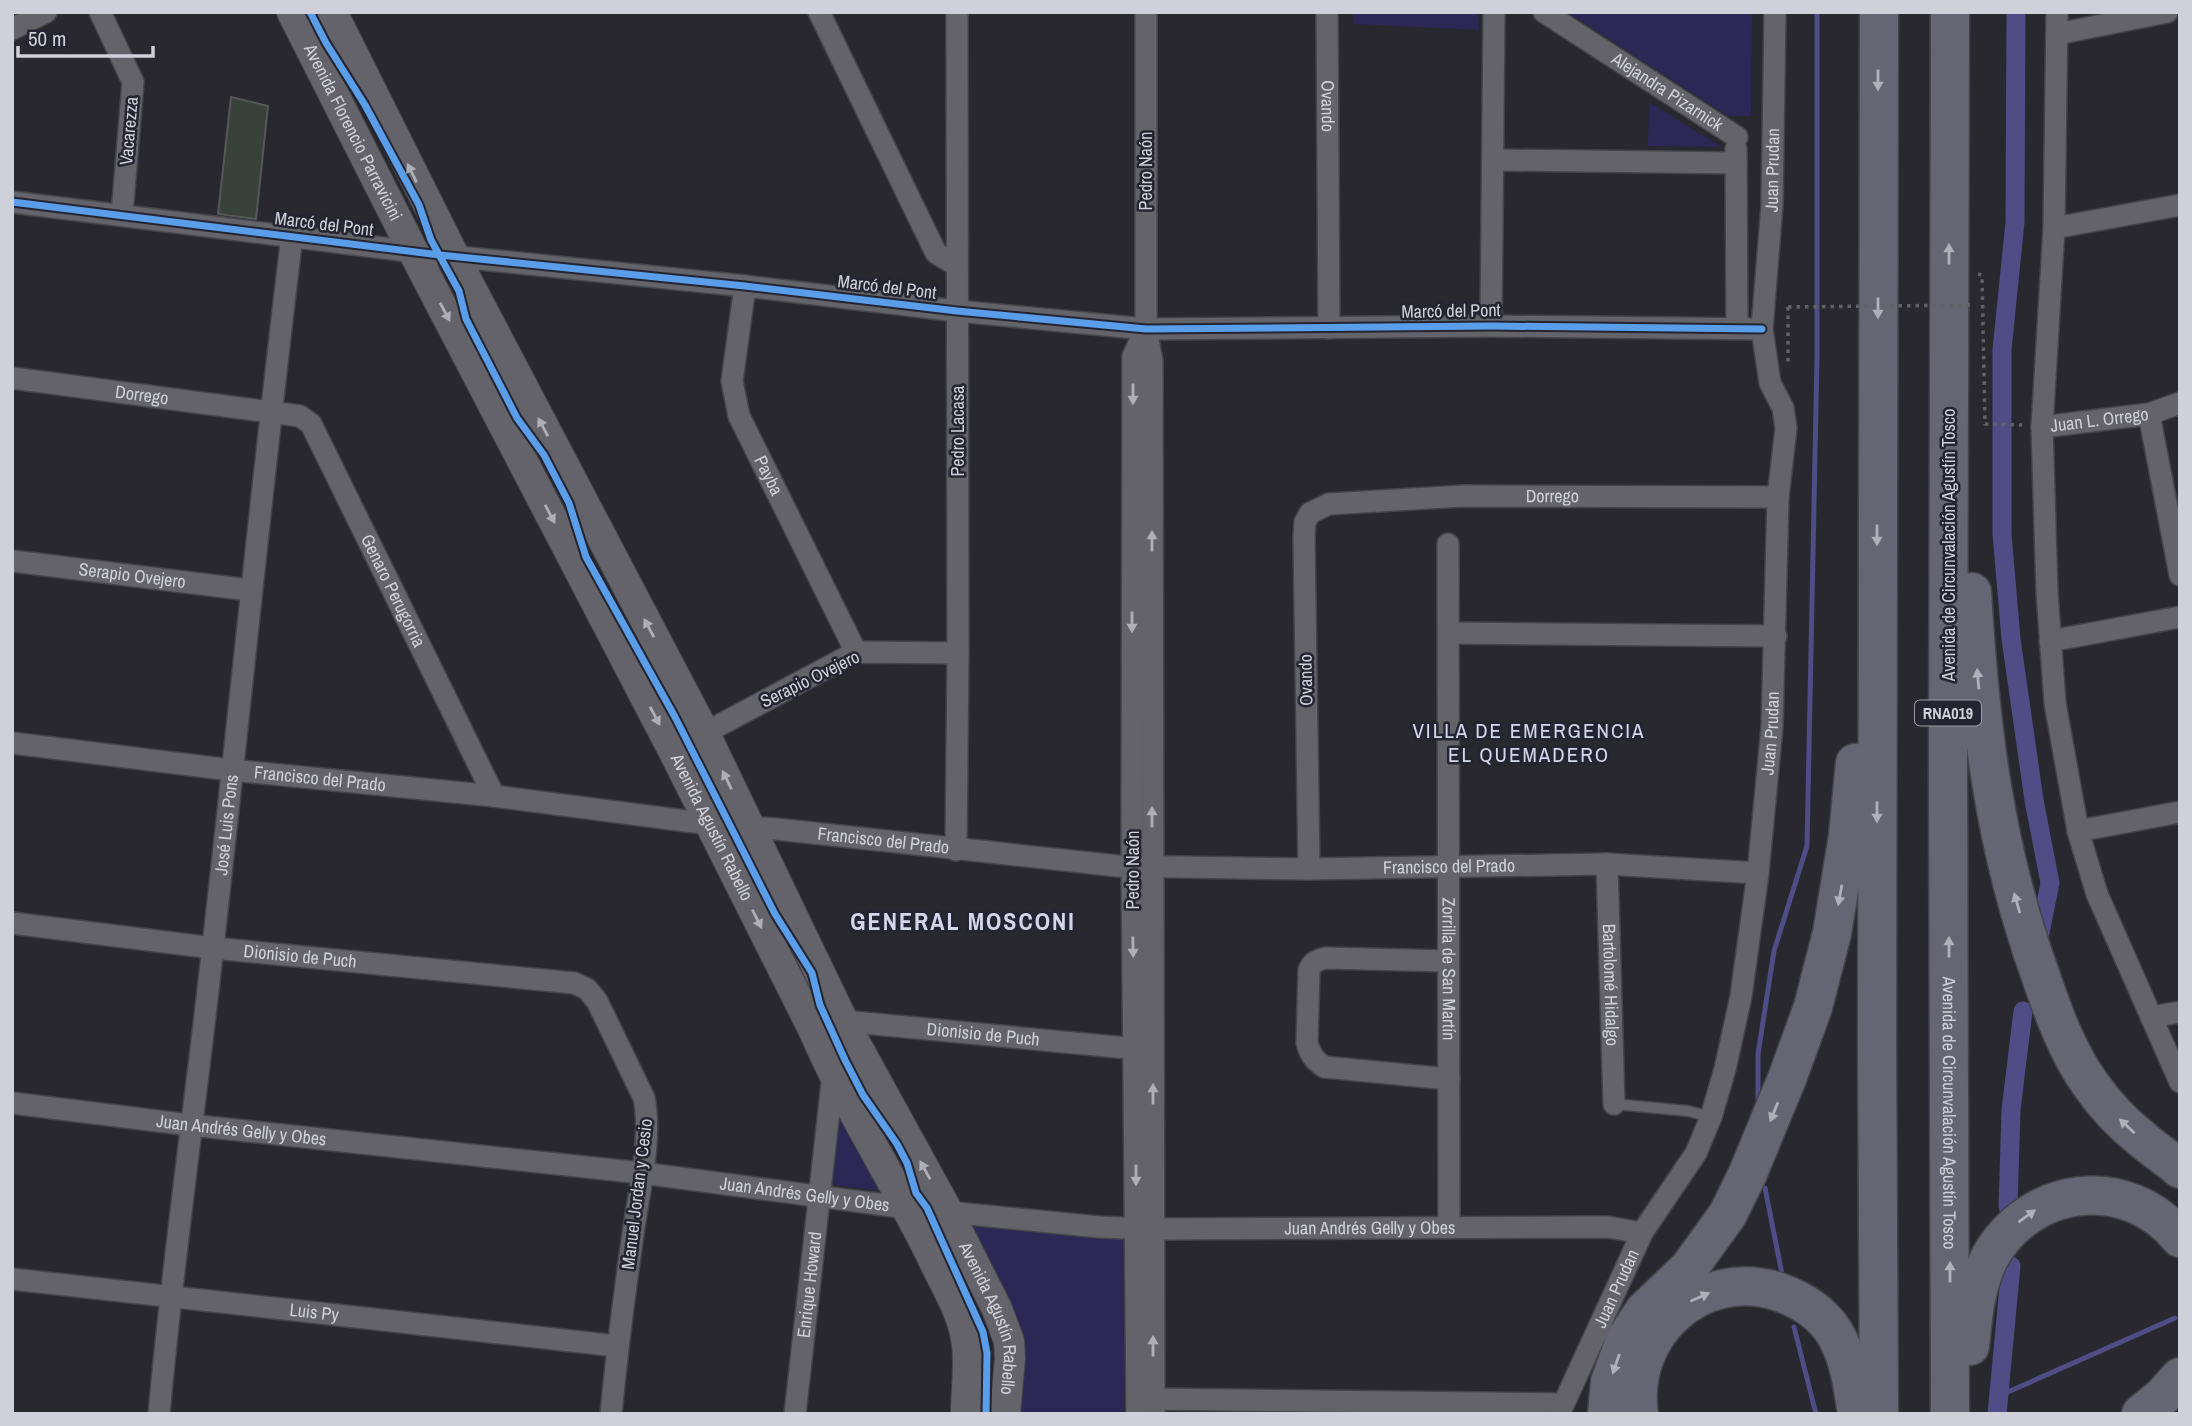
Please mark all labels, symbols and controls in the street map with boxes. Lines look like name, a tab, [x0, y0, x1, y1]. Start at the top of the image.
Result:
scale bar	[18, 14, 152, 58]
text: 50 m	[28, 24, 66, 53]
street label: Avenida Florencio Parravicini	[298, 39, 409, 225]
street label: Alejandra Pizarnick	[1606, 46, 1729, 137]
one-way arrow	[1872, 70, 1884, 92]
street label: Ovando	[1315, 80, 1341, 132]
street label: Vacarezza	[113, 96, 144, 166]
street label: Juan Prudan	[1758, 128, 1785, 213]
street label: Pedro Naón	[1133, 132, 1158, 210]
one-way arrow	[407, 163, 418, 183]
street label: Marcó del Pont	[273, 205, 375, 242]
one-way arrow	[1943, 242, 1955, 264]
street label: Marcó del Pont	[836, 268, 938, 305]
street label: Marcó del Pont	[1401, 297, 1501, 324]
one-way arrow	[1872, 297, 1884, 319]
one-way arrow	[439, 302, 450, 322]
street label: Dorrego	[114, 379, 170, 411]
one-way arrow	[1127, 384, 1139, 406]
street label: Pedro Lacasa	[945, 385, 970, 477]
street label: Juan L. Orrego	[2049, 401, 2150, 438]
street label: Avenida de Circunvalación Agustín Tosco	[1936, 409, 1961, 682]
one-way arrow	[538, 417, 549, 437]
street label: Payba	[748, 451, 789, 500]
street label: Dorrego	[1526, 483, 1579, 508]
one-way arrow	[544, 504, 555, 524]
one-way arrow	[1871, 525, 1883, 547]
one-way arrow	[1146, 529, 1158, 551]
street label: Genaro Perugorria	[355, 530, 432, 651]
street label: Serapio Ovejero	[77, 556, 187, 594]
one-way arrow	[1126, 611, 1138, 633]
one-way arrow	[643, 619, 655, 638]
street label: Serapio Ovejero	[756, 644, 864, 713]
street label: Ovando	[1293, 654, 1318, 706]
one-way arrow	[1972, 668, 1983, 690]
street label: Juan Prudan	[1754, 691, 1785, 776]
road number: RNA019	[1915, 700, 1981, 726]
one-way arrow	[648, 706, 660, 726]
district label: VILLA DE EMERGENCIA EL QUEMADERO	[1412, 716, 1646, 769]
street label: Avenida Agustín Rabello	[664, 748, 760, 905]
street label: Francisco del Prado	[253, 759, 387, 797]
one-way arrow	[721, 770, 733, 790]
street label: José Luis Pons	[208, 773, 244, 876]
one-way arrow	[1871, 801, 1883, 823]
one-way arrow	[1146, 806, 1158, 828]
street label: Francisco del Prado	[816, 821, 951, 860]
street label: Pedro Naón	[1120, 831, 1145, 909]
street label: Francisco del Prado	[1383, 853, 1515, 880]
one-way arrow	[1834, 884, 1845, 906]
one-way arrow	[2011, 891, 2022, 913]
street label: Zorrilla de San Martín	[1437, 898, 1462, 1040]
district label: GENERAL MOSCONI	[850, 905, 1076, 937]
one-way arrow	[751, 909, 763, 929]
street label: Bartolomé Hidalgo	[1597, 923, 1625, 1046]
one-way arrow	[1943, 935, 1955, 957]
one-way arrow	[1128, 937, 1139, 959]
street label: Dionisio de Puch	[242, 938, 358, 974]
street label: Avenida de Circunvalación Agustín Tosco	[1937, 975, 1962, 1250]
street label: Dionisio de Puch	[926, 1016, 1041, 1052]
one-way arrow	[1147, 1082, 1159, 1104]
one-way arrow	[1768, 1101, 1779, 1122]
street label: Juan Andrés Gelly y Obes	[155, 1108, 328, 1151]
street label: Manuel Jordan y Cesio	[615, 1117, 658, 1271]
one-way arrow	[2119, 1118, 2136, 1134]
one-way arrow	[919, 1160, 931, 1179]
one-way arrow	[1130, 1164, 1142, 1186]
street label: Juan Andrés Gelly y Obes	[718, 1170, 891, 1217]
one-way arrow	[2018, 1210, 2036, 1224]
street label: Juan Andrés Gelly y Obes	[1284, 1215, 1455, 1240]
street label: Enrique Howard	[791, 1230, 827, 1339]
street label: Avenida Agustín Rabello	[953, 1237, 1023, 1396]
street label: Juan Prudan	[1587, 1245, 1645, 1332]
one-way arrow	[1944, 1261, 1956, 1283]
one-way arrow	[1689, 1291, 1710, 1302]
street label: Luis Py	[288, 1297, 341, 1327]
one-way arrow	[1147, 1334, 1159, 1356]
one-way arrow	[1610, 1353, 1621, 1374]

